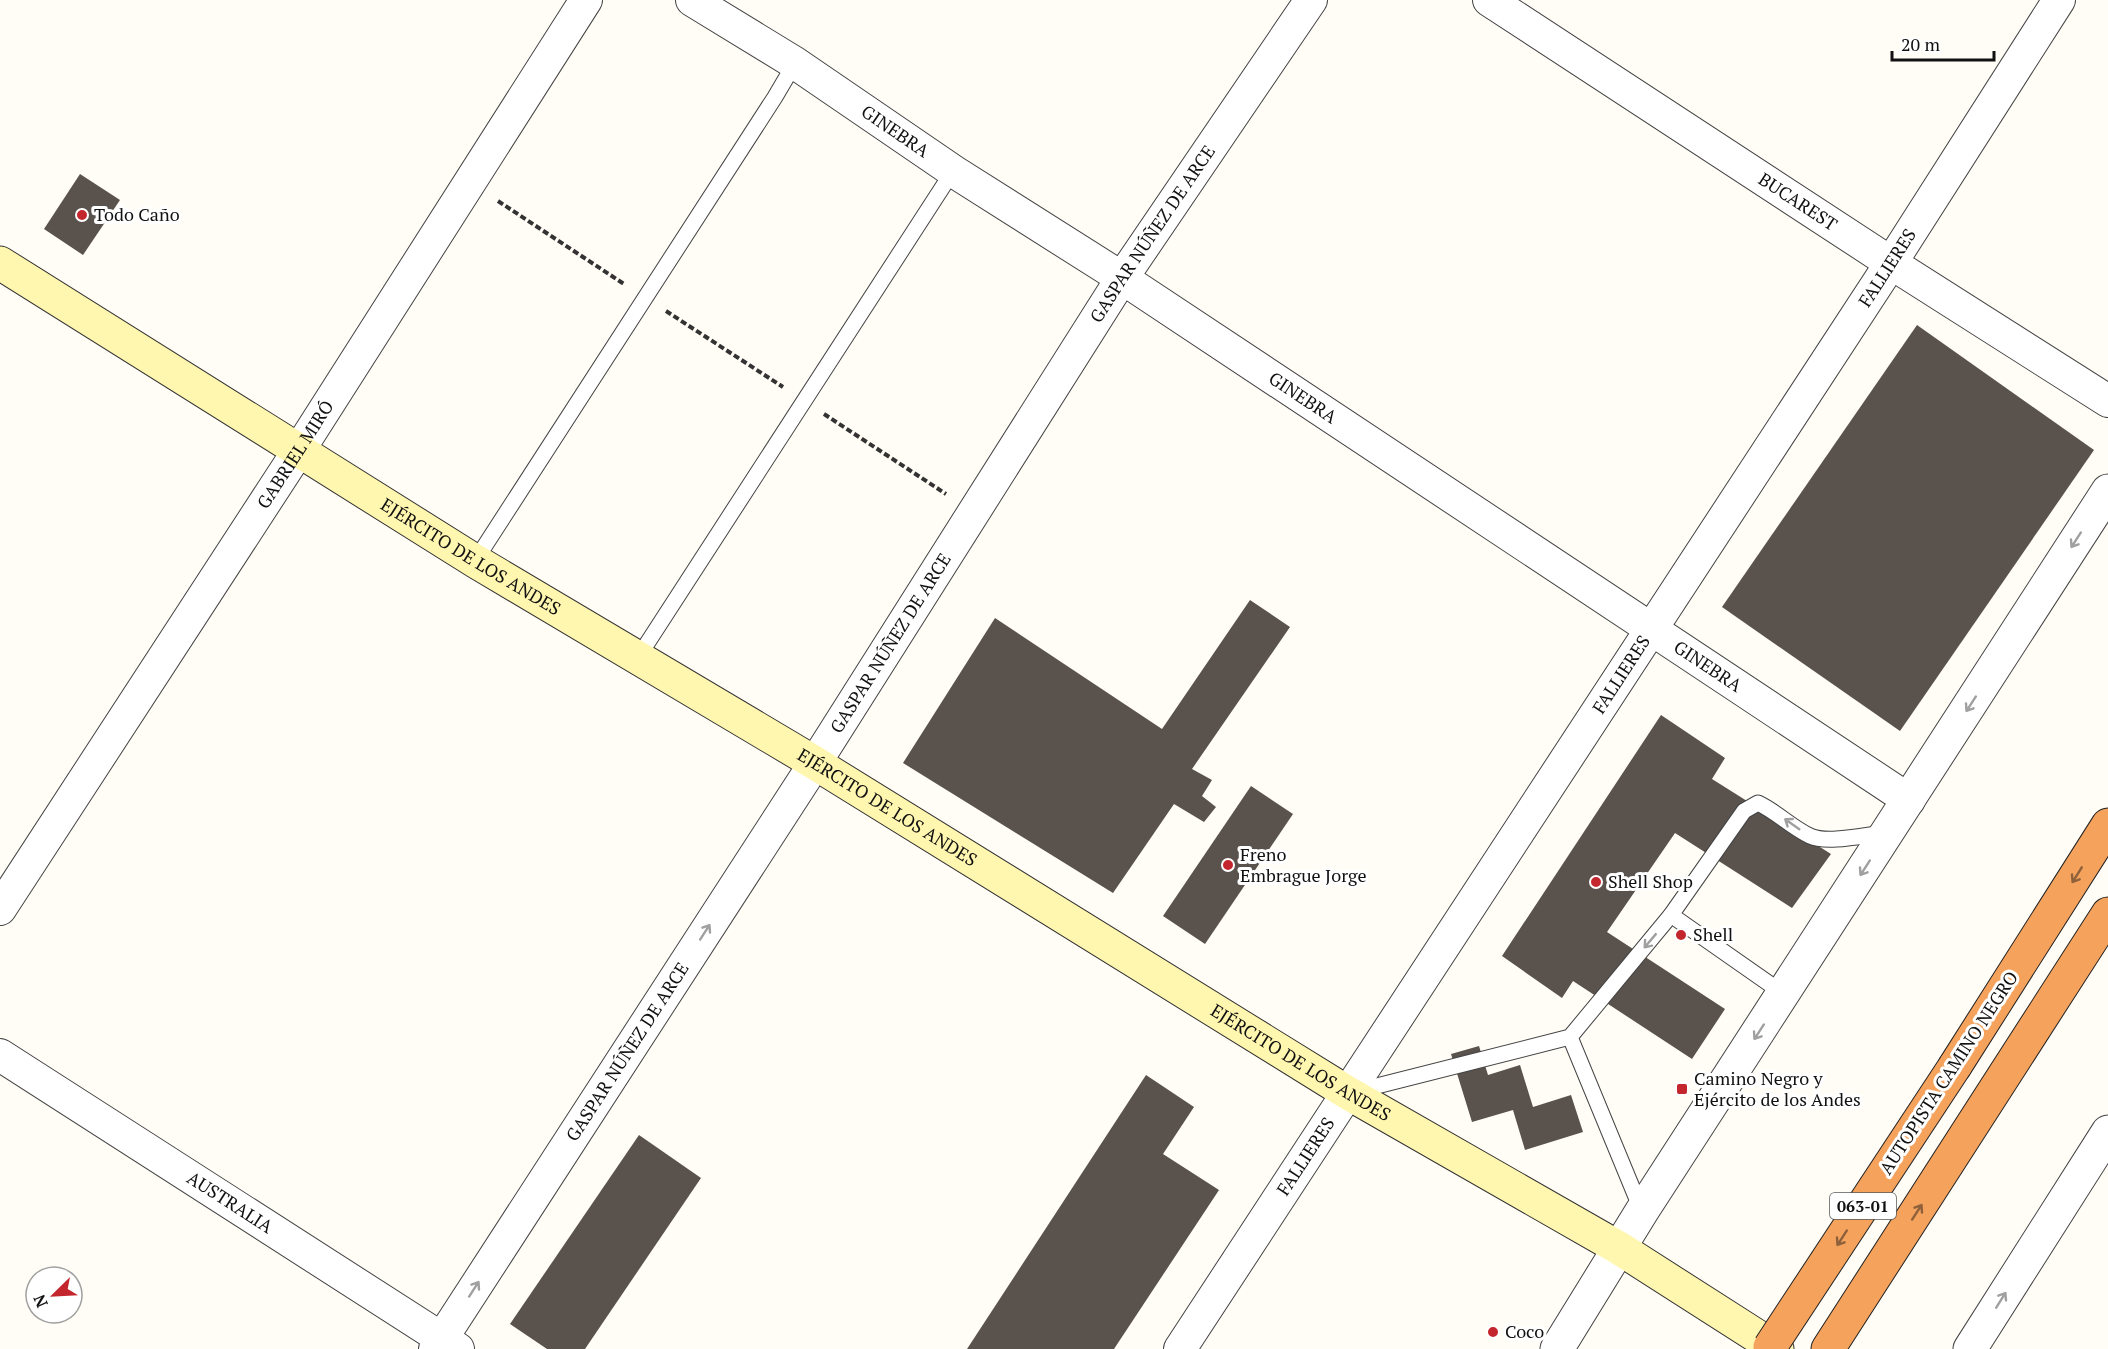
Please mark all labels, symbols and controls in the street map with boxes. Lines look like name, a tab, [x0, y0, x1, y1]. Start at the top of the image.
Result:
scale bar	[1892, 24, 1994, 62]
text: 20 m	[1901, 32, 1941, 56]
street label: GINEBRA	[857, 99, 935, 163]
street label: GASPAR NÚÑEZ DE ARCE	[1084, 140, 1220, 327]
street label: BUCAREST	[1754, 167, 1842, 236]
place label: Todo Caño	[94, 202, 180, 226]
marker: Todo Caño	[75, 208, 89, 222]
street label: FALLIERES	[1852, 224, 1921, 311]
street label: GINEBRA	[1264, 366, 1343, 429]
street label: GABRIEL MIRÓ	[251, 395, 339, 513]
street label: EJÉRCITO DE LOS ANDES	[377, 492, 566, 620]
one-way arrow	[2070, 531, 2082, 548]
street label: GASPAR NÚÑEZ DE ARCE	[824, 548, 956, 737]
street label: FALLIERES	[1586, 630, 1655, 718]
street label: GINEBRA	[1669, 634, 1748, 697]
one-way arrow	[1964, 695, 1976, 712]
street label: EJÉRCITO DE LOS ANDES	[793, 742, 982, 871]
one-way arrow	[1784, 818, 1800, 830]
place label: Freno Embrague Jorge	[1240, 842, 1367, 887]
marker: Freno Embrague Jorge	[1221, 858, 1235, 872]
one-way arrow	[1859, 859, 1871, 876]
one-way arrow	[2070, 866, 2082, 883]
place label: Shell Shop	[1608, 869, 1693, 893]
marker: Shell Shop	[1589, 875, 1603, 889]
place label: Shell	[1693, 922, 1733, 946]
one-way arrow	[700, 924, 712, 941]
marker: Shell	[1674, 928, 1688, 942]
one-way arrow	[1643, 933, 1657, 948]
street label: GASPAR NÚÑEZ DE ARCE	[560, 957, 694, 1146]
street label: AUTOPISTA CAMINO NEGRO	[1873, 966, 2023, 1179]
street label: EJÉRCITO DE LOS ANDES	[1207, 998, 1396, 1126]
one-way arrow	[1753, 1023, 1765, 1039]
place label: Camino Negro y Ejército de los Andes	[1694, 1066, 1861, 1111]
marker: Camino Negro y Ejército de los Andes	[1675, 1082, 1689, 1096]
street label: FALLIERES	[1271, 1112, 1340, 1200]
street label: AUSTRALIA	[183, 1165, 278, 1238]
road number: 063-01	[1830, 1193, 1896, 1219]
one-way arrow	[1911, 1204, 1923, 1221]
one-way arrow	[1836, 1229, 1848, 1246]
north arrow	[24, 1265, 84, 1325]
one-way arrow	[467, 1281, 480, 1298]
text: N	[28, 1291, 53, 1311]
one-way arrow	[1995, 1291, 2008, 1308]
place label: Coco	[1505, 1319, 1544, 1343]
marker: Coco	[1486, 1325, 1500, 1339]

